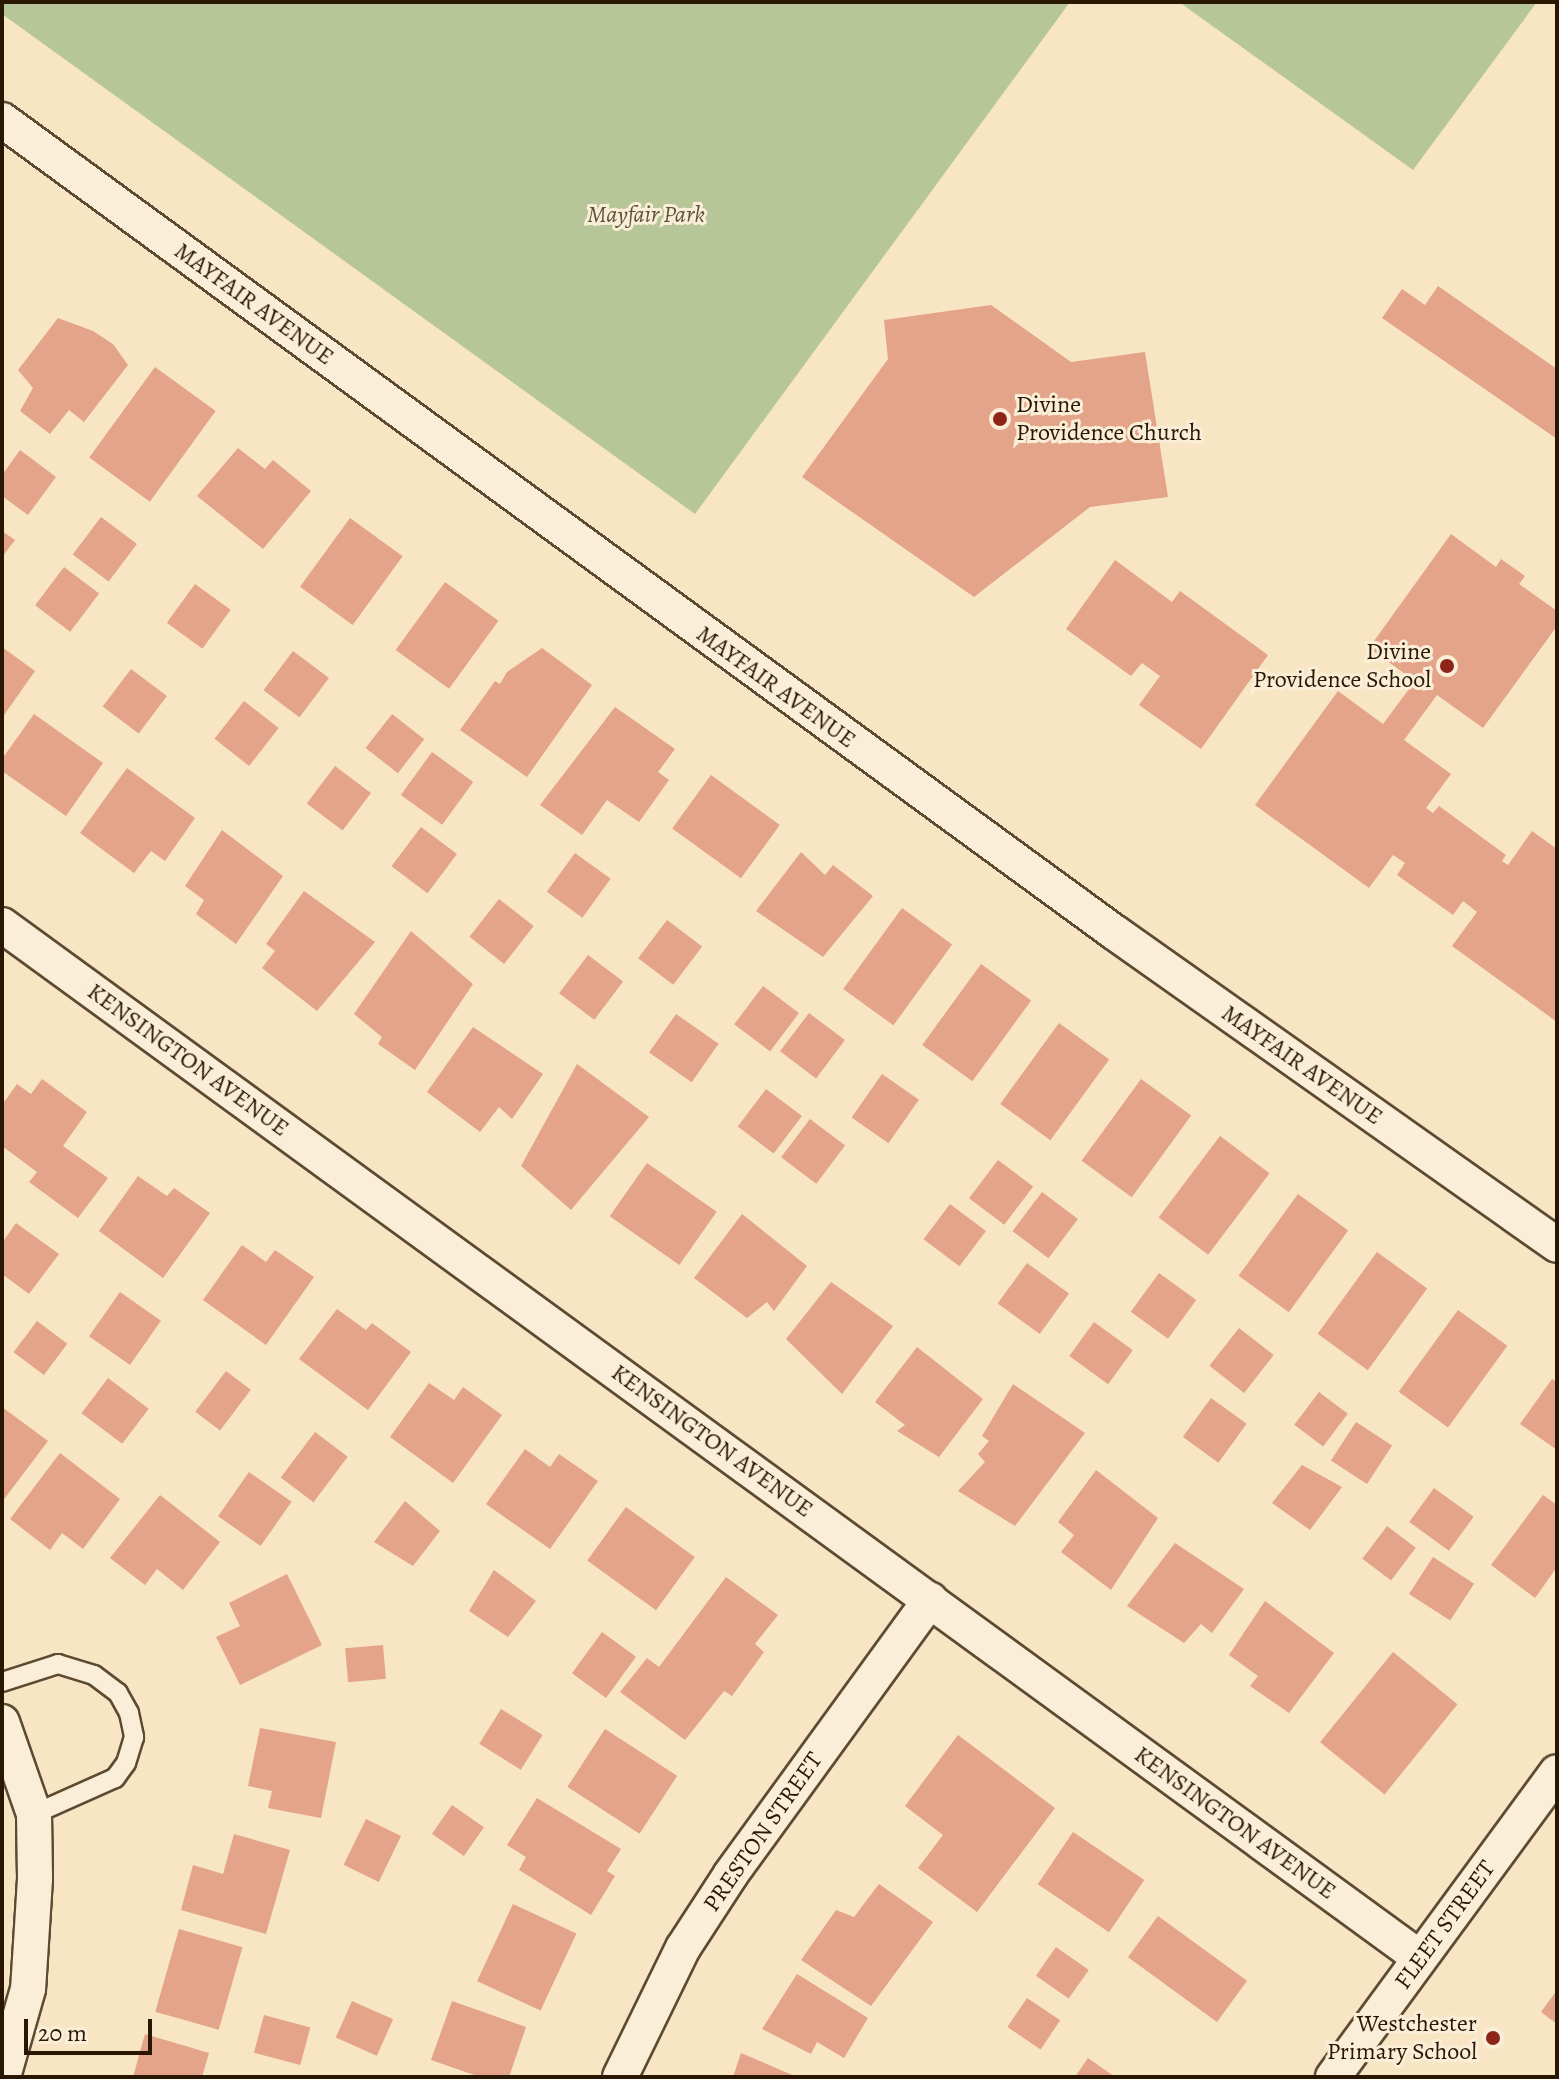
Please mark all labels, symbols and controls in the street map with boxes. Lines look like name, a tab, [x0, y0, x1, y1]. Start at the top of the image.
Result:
park label: Mayfair Park	[587, 201, 705, 229]
street label: MAYFAIR AVENUE	[169, 237, 339, 371]
place label: Divine Providence Church	[1016, 391, 1202, 447]
marker: Divine Providence Church	[991, 410, 1009, 428]
street label: MAYFAIR AVENUE	[691, 620, 861, 754]
place label: Divine Providence School	[1253, 638, 1431, 694]
marker: Divine Providence School	[1438, 657, 1456, 675]
street label: KENSINGTON AVENUE	[82, 977, 294, 1143]
street label: MAYFAIR AVENUE	[1216, 999, 1388, 1131]
street label: KENSINGTON AVENUE	[606, 1358, 818, 1524]
street label: KENSINGTON AVENUE	[1129, 1740, 1341, 1906]
street label: PRESTON STREET	[697, 1747, 829, 1917]
street label: FLEET STREET	[1389, 1855, 1501, 1995]
scale bar	[28, 2003, 156, 2053]
place label: Westchester Primary School	[1327, 2010, 1477, 2066]
text: 20 m	[38, 2017, 87, 2049]
marker: Westchester Primary School	[1484, 2029, 1502, 2047]

